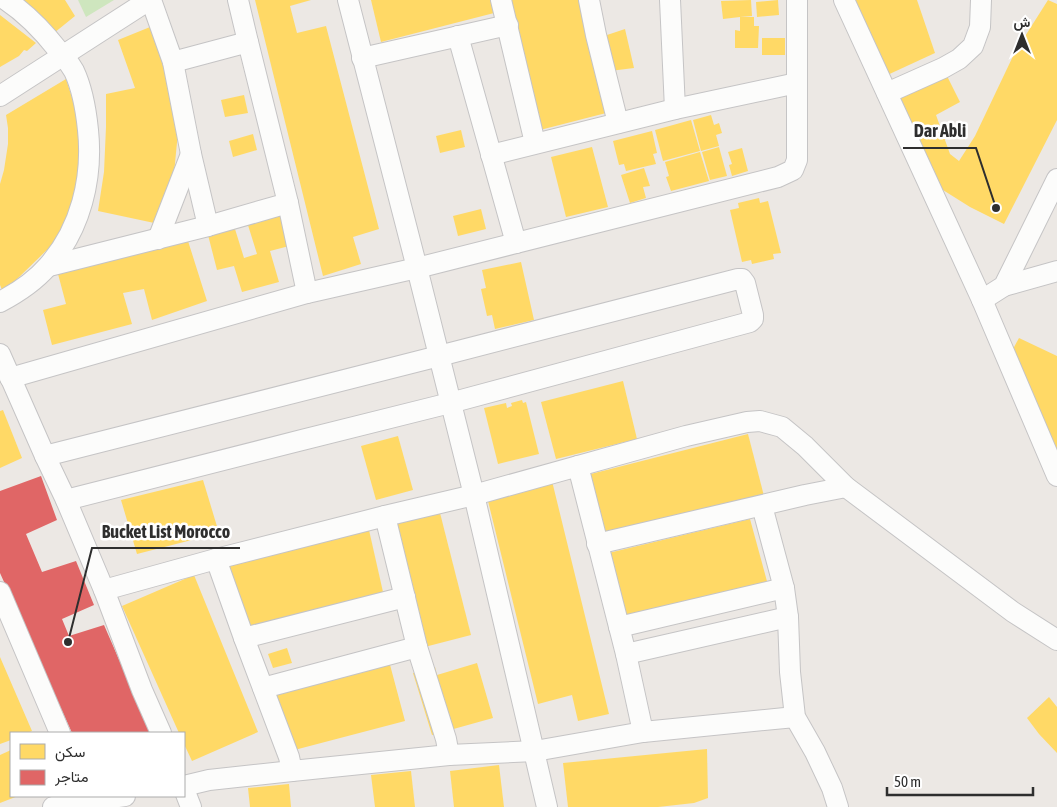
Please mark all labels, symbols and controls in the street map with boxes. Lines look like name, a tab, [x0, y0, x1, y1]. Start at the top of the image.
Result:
north arrow	[997, 10, 1047, 60]
text: ش	[1014, 14, 1031, 31]
callout: Dar Abli	[903, 115, 976, 148]
text: Dar Abli	[914, 120, 966, 141]
callout: Bucket List Morocco	[92, 515, 240, 548]
text: Bucket List Morocco	[102, 521, 230, 542]
legend	[10, 732, 185, 797]
text: سكن	[55, 743, 85, 762]
scale bar	[887, 764, 1033, 796]
text: متاجر	[54, 768, 89, 786]
text: 50 m	[894, 773, 921, 790]

